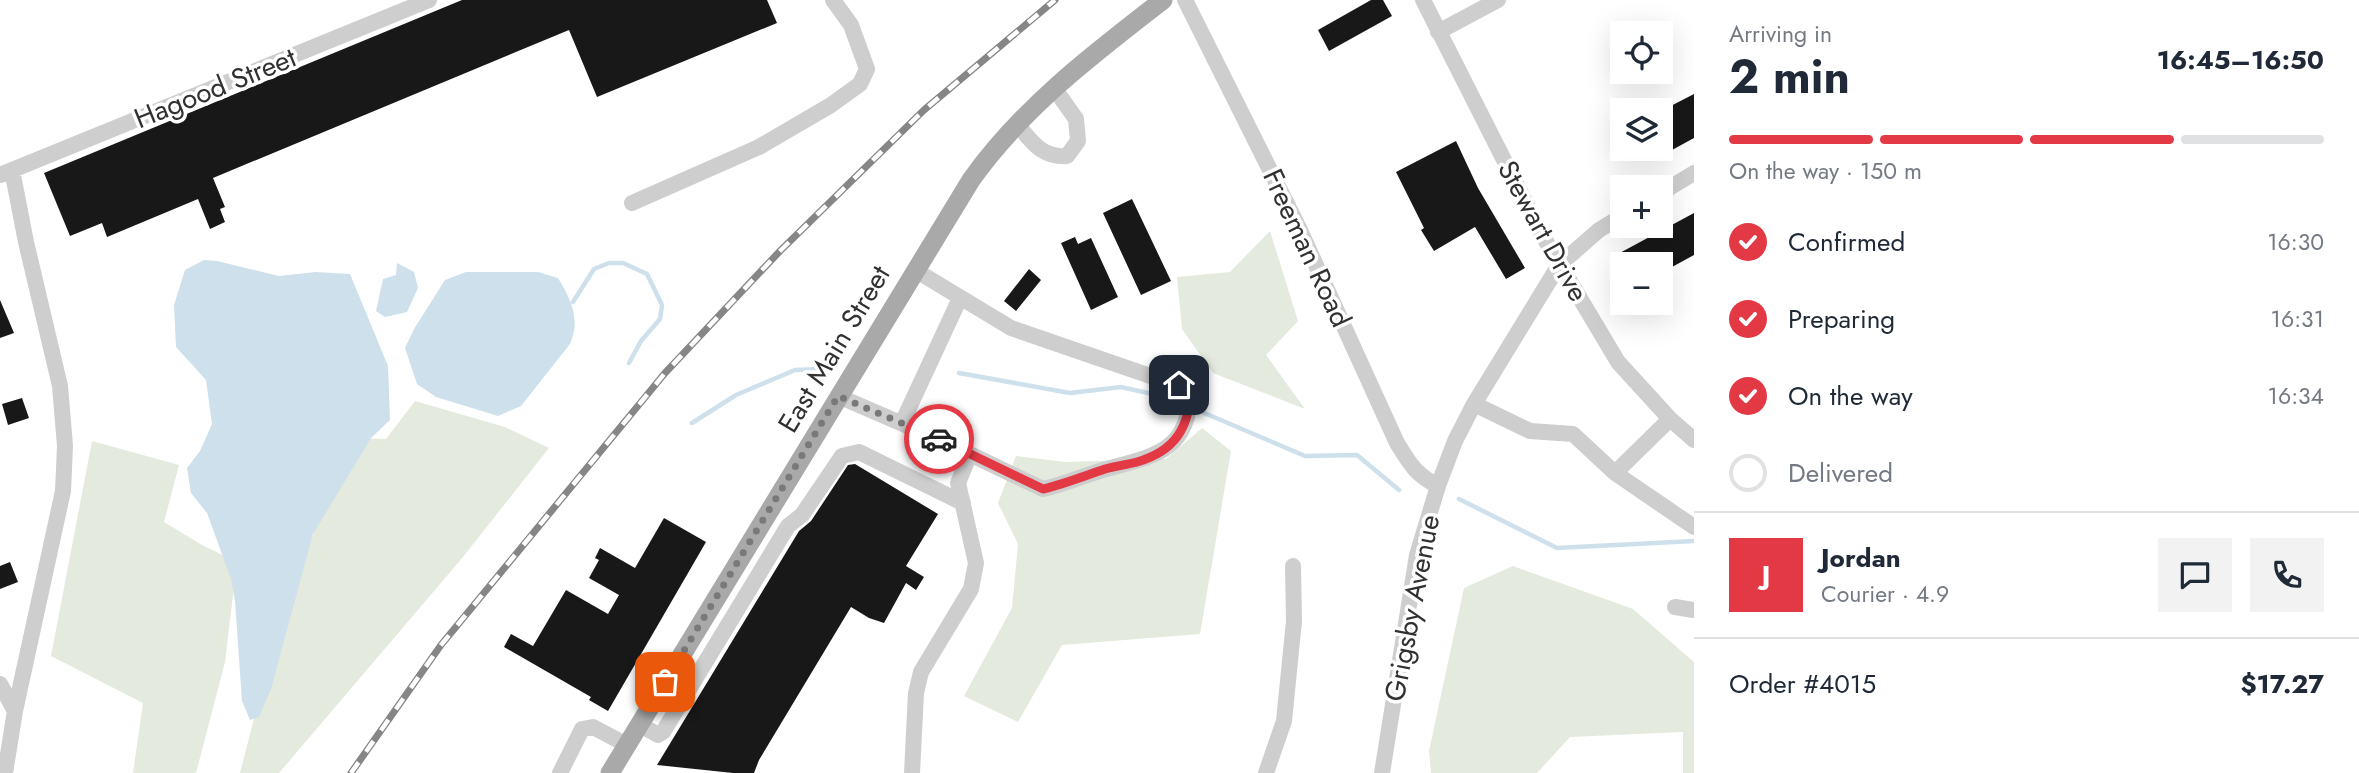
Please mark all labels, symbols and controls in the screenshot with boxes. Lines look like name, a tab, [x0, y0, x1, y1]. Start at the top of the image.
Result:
text: Arriving in	[1729, 17, 1832, 51]
map controls	[1610, 21, 1673, 315]
button: locate	[1610, 21, 1673, 84]
street label: Hagood Street	[128, 37, 302, 139]
text: 16:45–16:50	[2157, 41, 2324, 79]
text: 2 min	[1729, 44, 1850, 110]
button: layers	[1610, 98, 1673, 161]
street label: Stewart Drive	[1487, 153, 1599, 309]
text: On the way · 150 m	[1729, 154, 1922, 188]
street label: Freeman Road	[1252, 162, 1362, 334]
button: +	[1610, 175, 1673, 238]
icon: check	[1729, 223, 1767, 261]
text: Confirmed	[1788, 223, 1905, 261]
text: 16:30	[2267, 225, 2324, 259]
button: −	[1610, 252, 1673, 315]
street label: East Main Street	[768, 257, 900, 440]
icon: check	[1729, 300, 1767, 338]
text: Preparing	[1788, 300, 1895, 338]
text: 16:31	[2271, 302, 2324, 336]
pin	[1149, 355, 1209, 415]
icon: home	[1160, 366, 1198, 404]
icon: check	[1729, 377, 1767, 415]
text: On the way	[1788, 377, 1913, 415]
text: 16:34	[2268, 379, 2324, 413]
courier	[904, 404, 974, 474]
icon: car	[920, 420, 958, 458]
text: Delivered	[1788, 454, 1893, 492]
street label: Grigsby Avenue	[1374, 511, 1450, 705]
button: chat	[2158, 538, 2232, 612]
button: phone	[2250, 538, 2324, 612]
text: Jordan	[1821, 539, 1901, 577]
text: J	[1762, 556, 1770, 594]
text: Courier · 4.9	[1821, 577, 1949, 611]
pin	[635, 652, 695, 712]
icon: bag	[646, 663, 684, 701]
text: Order #4015	[1729, 665, 1876, 703]
text: $17.27	[2240, 665, 2324, 703]

